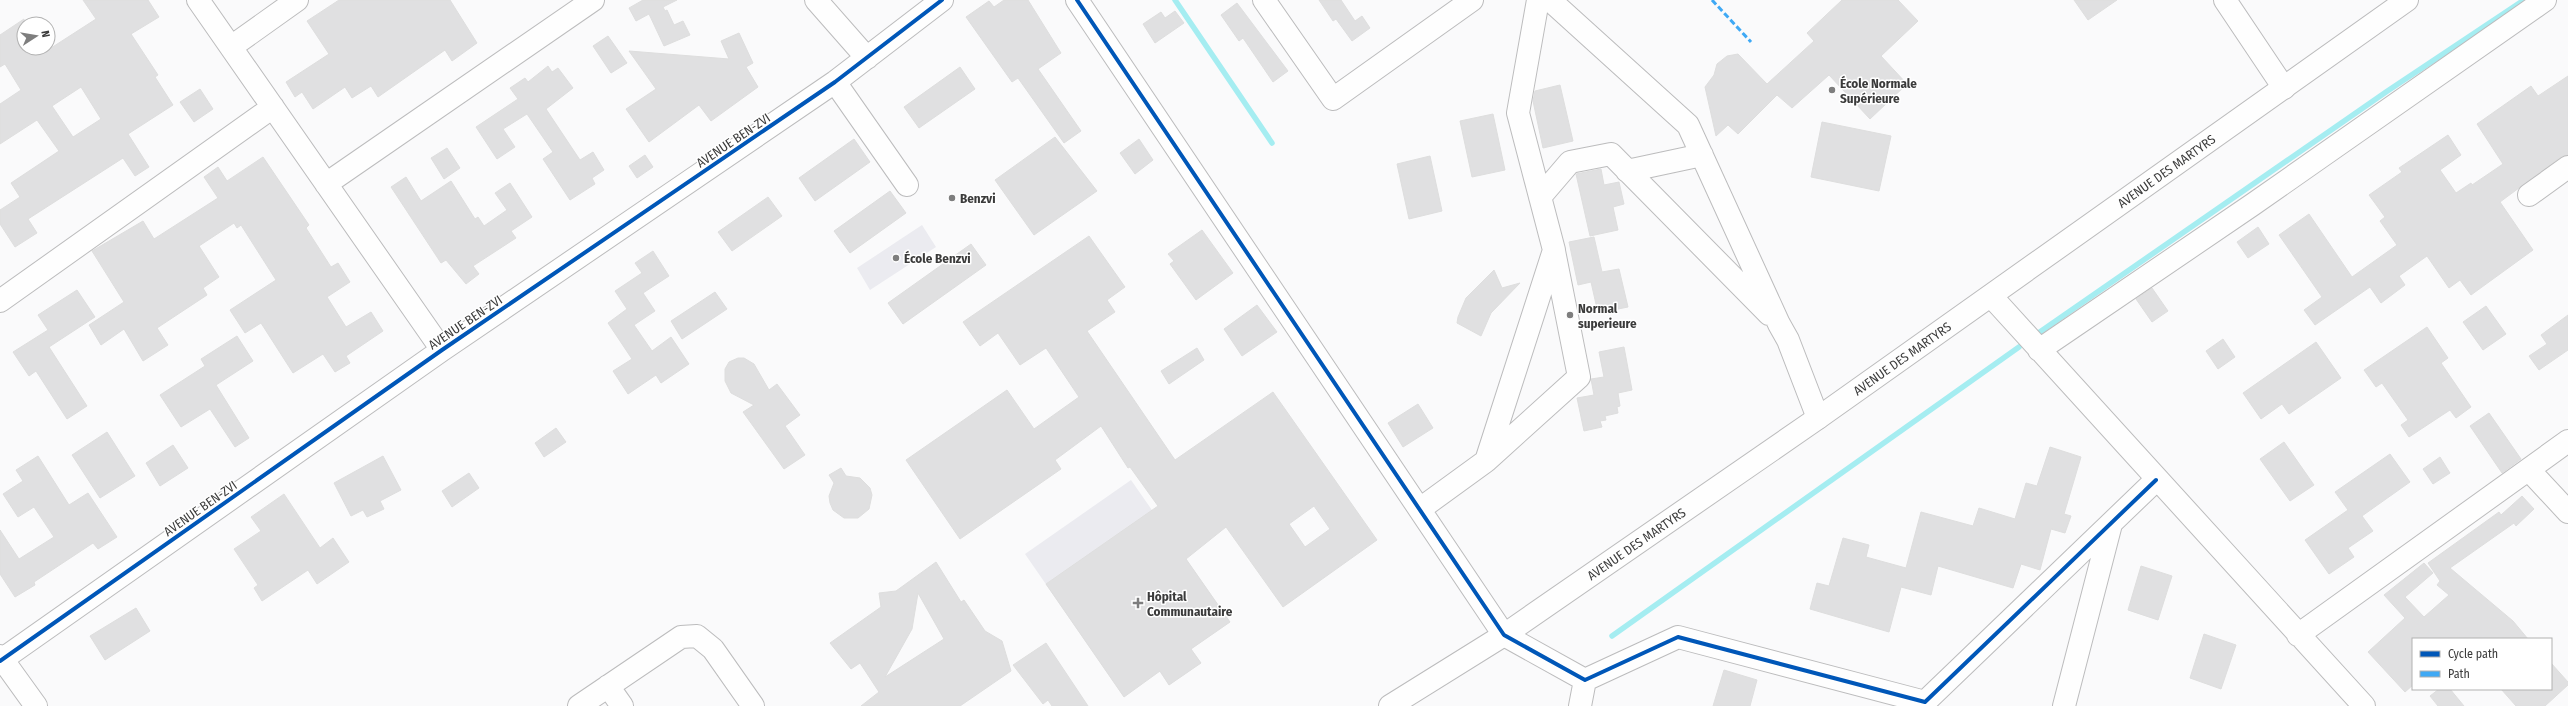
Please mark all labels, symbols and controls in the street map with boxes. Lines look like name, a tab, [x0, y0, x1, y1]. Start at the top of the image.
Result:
north arrow	[16, 16, 56, 56]
text: N	[38, 29, 52, 39]
place label: École Normale Supérieure	[1840, 75, 1917, 106]
marker: École Normale Supérieure	[1827, 85, 1837, 95]
street label: AVENUE BEN-ZVI	[694, 110, 773, 171]
street label: AVENUE DES MARTYRS	[2115, 132, 2218, 211]
place label: Benzvi	[960, 191, 996, 206]
marker: Benzvi	[947, 193, 957, 203]
place label: École Benzvi	[904, 250, 971, 266]
marker: École Benzvi	[891, 253, 901, 263]
street label: AVENUE BEN-ZVI	[426, 292, 505, 353]
place label: Normal superieure	[1578, 301, 1637, 331]
marker: Normal superieure	[1565, 310, 1575, 320]
street label: AVENUE DES MARTYRS	[1851, 319, 1954, 398]
street label: AVENUE BEN-ZVI	[161, 478, 240, 539]
street label: AVENUE DES MARTYRS	[1584, 505, 1688, 583]
place label: Hôpital Communautaire	[1147, 589, 1233, 619]
marker: Hôpital Communautaire	[1132, 597, 1144, 609]
legend	[2412, 638, 2552, 690]
text: Cycle path	[2448, 647, 2498, 661]
text: Path	[2448, 667, 2470, 681]

